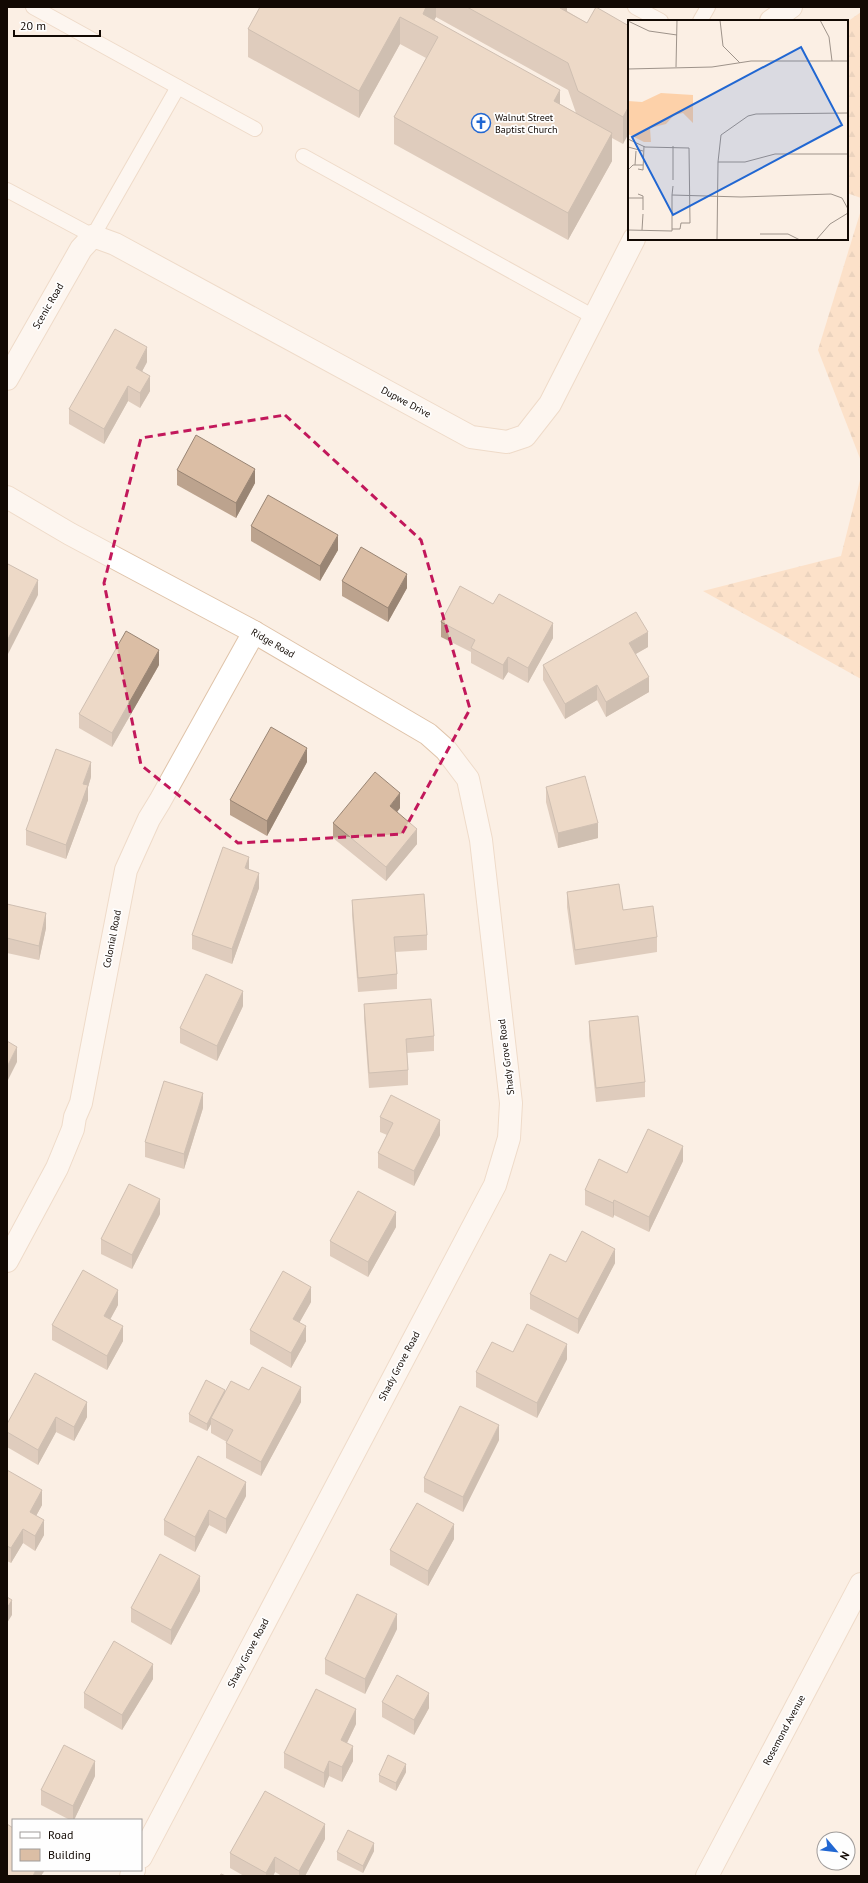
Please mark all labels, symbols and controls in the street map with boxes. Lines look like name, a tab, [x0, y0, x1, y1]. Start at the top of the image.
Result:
scale bar	[14, 12, 100, 38]
text: 20 m	[20, 18, 46, 33]
inset map	[628, 20, 848, 240]
place label: Walnut Street Baptist Church	[495, 111, 558, 136]
church icon: Walnut Street Baptist Church	[470, 112, 492, 134]
street label: Scenic Road	[30, 281, 66, 331]
street label: Dupwe Drive	[379, 383, 433, 421]
street label: Ridge Road	[249, 625, 297, 661]
street label: Colonial Road	[100, 909, 124, 969]
street label: Shady Grove Road	[495, 1018, 517, 1096]
street label: Shady Grove Road	[375, 1329, 423, 1403]
street label: Shady Grove Road	[224, 1616, 272, 1690]
street label: Rosemond Avenue	[760, 1692, 808, 1768]
legend	[12, 1819, 142, 1871]
text: Road	[48, 1827, 73, 1842]
north arrow	[816, 1831, 856, 1871]
text: Building	[48, 1847, 91, 1862]
text: N	[837, 1849, 853, 1862]

